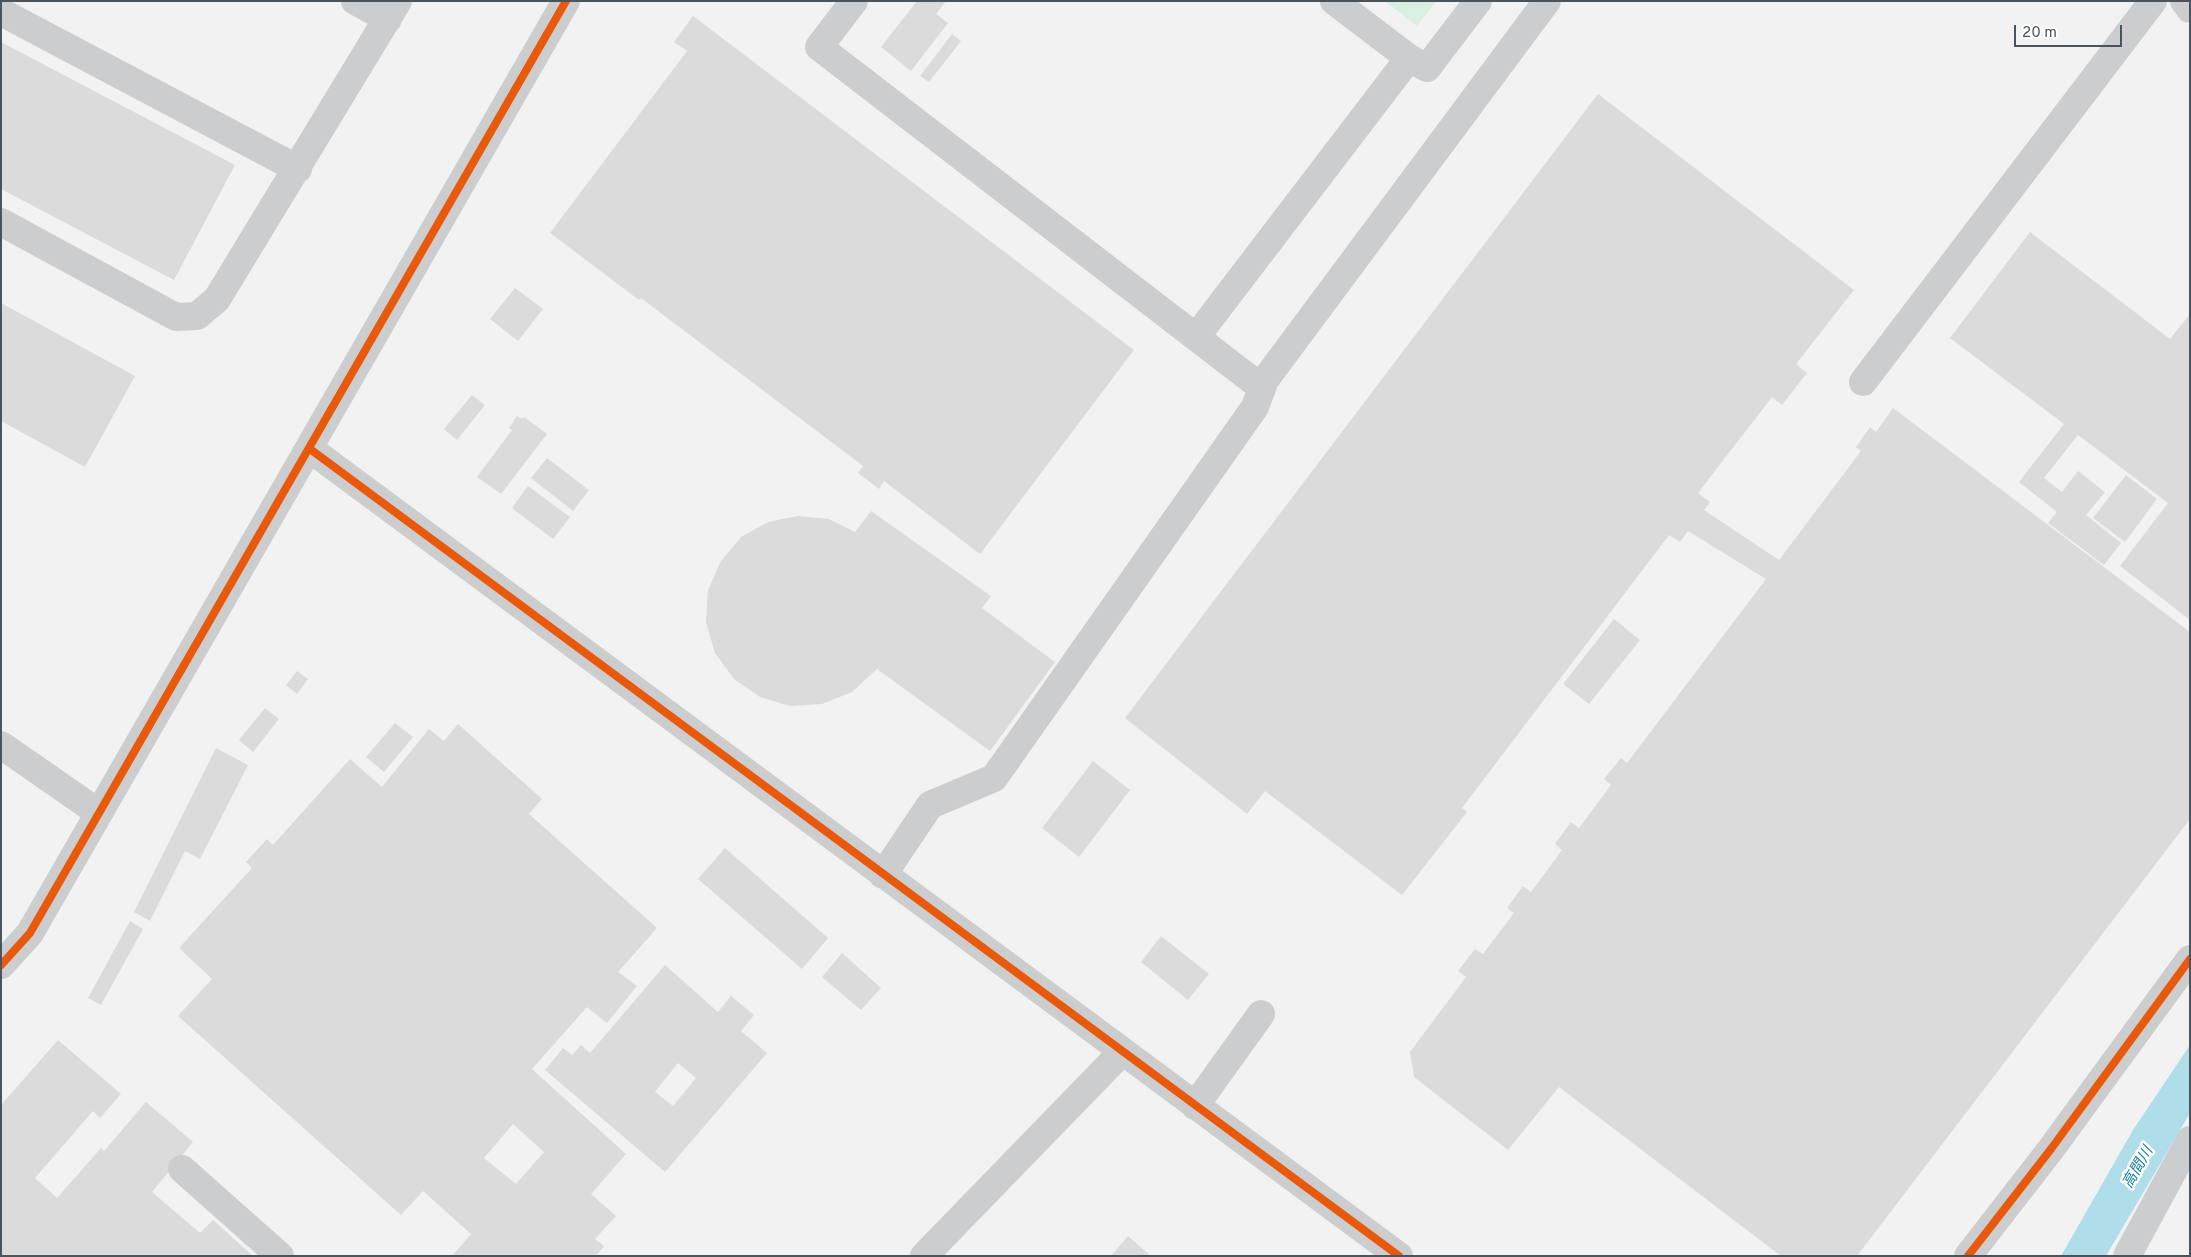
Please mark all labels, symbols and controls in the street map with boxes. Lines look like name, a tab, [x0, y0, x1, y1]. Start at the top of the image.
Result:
scale bar	[2016, 15, 2124, 47]
text: 20 m	[2022, 24, 2057, 43]
water label: 高間川	[2120, 1144, 2158, 1192]

